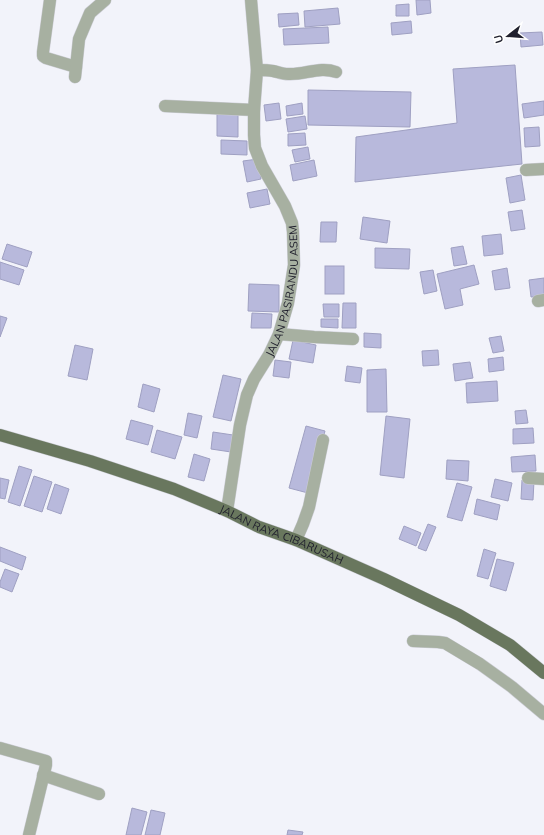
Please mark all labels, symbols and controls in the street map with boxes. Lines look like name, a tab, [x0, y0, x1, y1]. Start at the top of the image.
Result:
north arrow	[488, 16, 528, 56]
text: U	[491, 33, 506, 45]
street label: JALAN PASIRANDU ASEM	[262, 225, 301, 359]
street label: JALAN RAYA CIBARUSAH	[218, 502, 346, 567]

